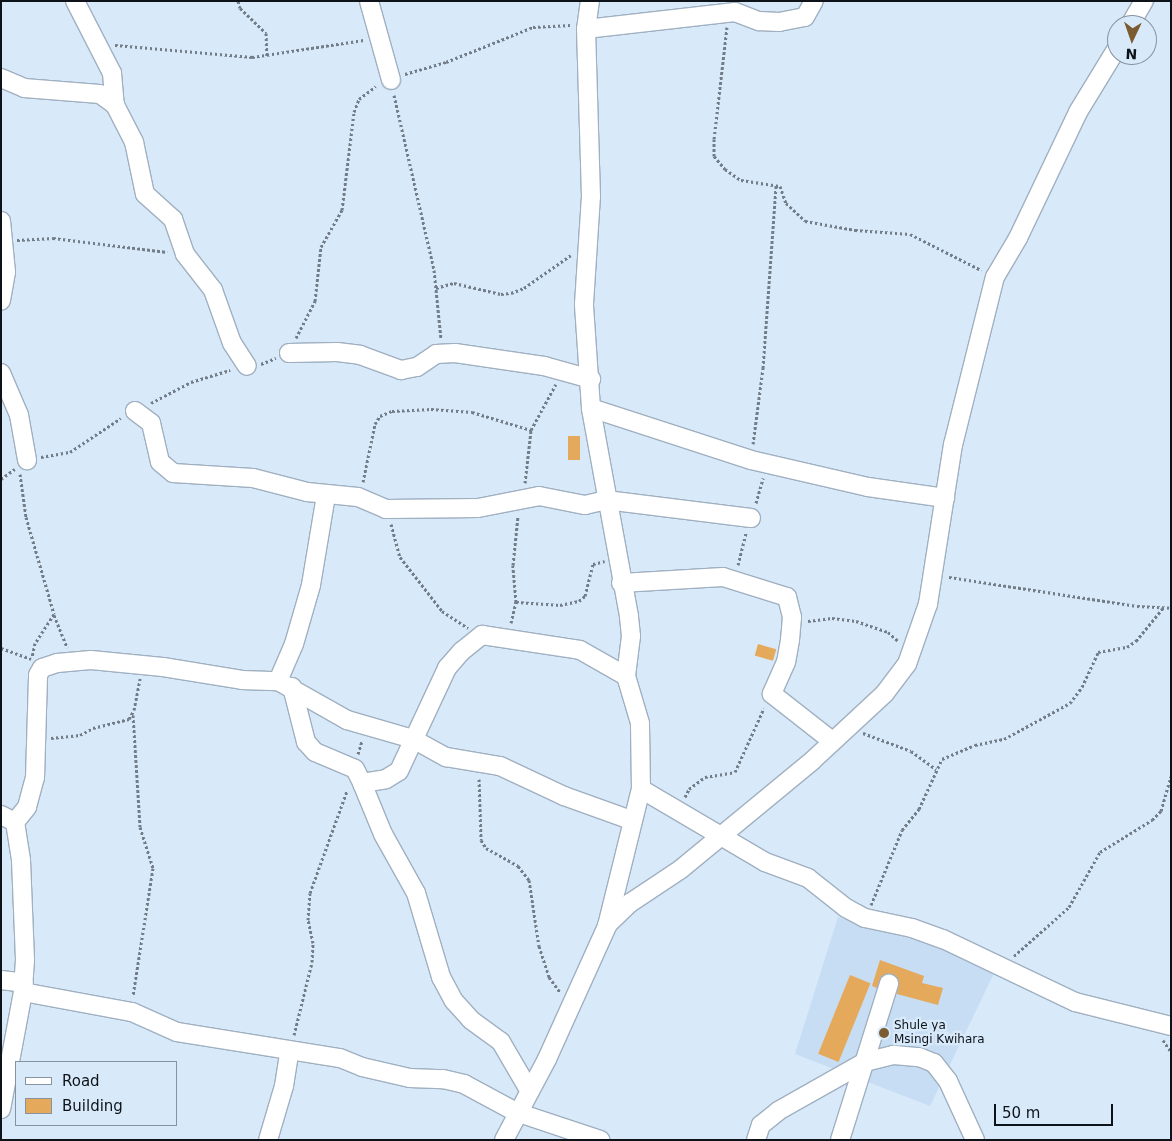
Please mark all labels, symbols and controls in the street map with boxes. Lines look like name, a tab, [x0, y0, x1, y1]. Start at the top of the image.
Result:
north arrow	[1107, 15, 1157, 65]
text: N	[1125, 46, 1138, 62]
place label: Shule ya Msingi Kwihara	[894, 1019, 985, 1047]
marker: Shule ya Msingi Kwihara	[878, 1027, 890, 1039]
legend	[15, 1061, 178, 1126]
text: Road	[62, 1072, 100, 1090]
scale bar	[997, 1094, 1116, 1126]
text: Building	[62, 1097, 123, 1115]
text: 50 m	[1002, 1104, 1040, 1122]

